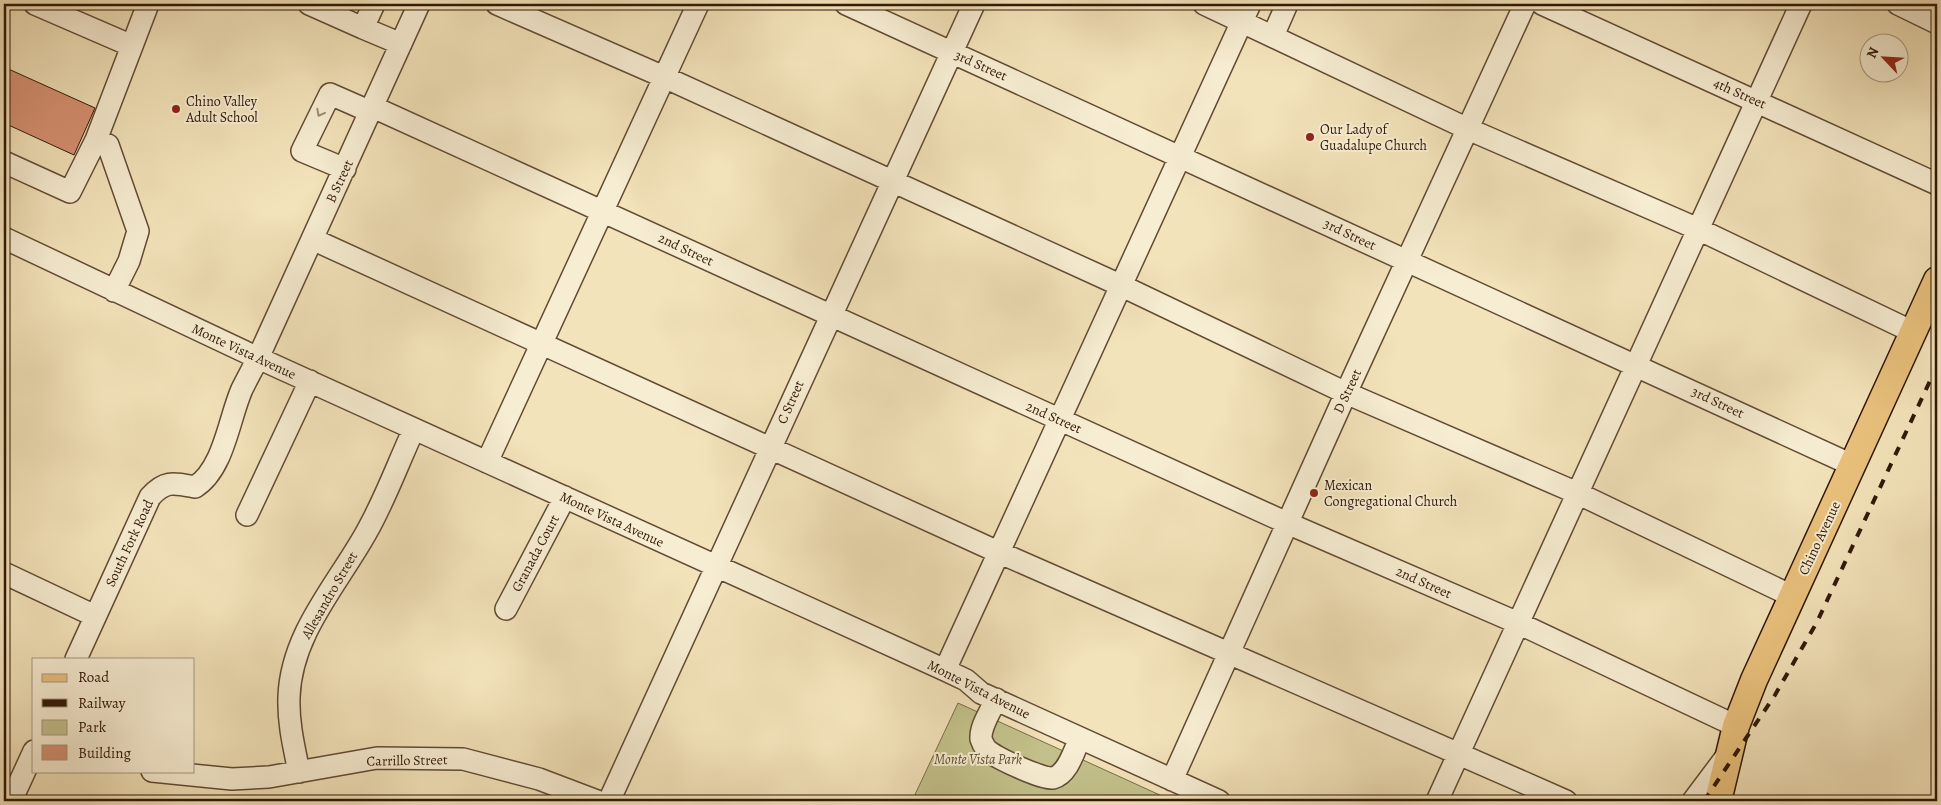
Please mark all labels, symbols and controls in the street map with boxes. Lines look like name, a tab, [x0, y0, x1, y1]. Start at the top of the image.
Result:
north arrow	[1858, 32, 1908, 82]
text: N	[1862, 44, 1883, 61]
street label: 3rd Street	[951, 45, 1010, 86]
street label: 4th Street	[1711, 73, 1769, 114]
place label: Chino Valley Adult School	[185, 92, 258, 127]
marker: Chino Valley Adult School	[170, 103, 182, 115]
one-way arrow	[316, 107, 326, 116]
place label: Our Lady of Guadalupe Church	[1320, 120, 1428, 155]
marker: Our Lady of Guadalupe Church	[1304, 131, 1316, 143]
street label: B Street	[321, 156, 358, 206]
street label: 3rd Street	[1321, 214, 1379, 255]
street label: 2nd Street	[655, 228, 717, 271]
street label: Monte Vista Avenue	[189, 319, 299, 384]
street label: D Street	[1329, 366, 1366, 417]
street label: C Street	[772, 377, 809, 427]
street label: 3rd Street	[1689, 382, 1747, 423]
street label: 2nd Street	[1023, 397, 1085, 438]
place label: Mexican Congregational Church	[1324, 476, 1458, 511]
street label: Monte Vista Avenue	[557, 487, 667, 552]
marker: Mexican Congregational Church	[1308, 487, 1320, 499]
street label: South Fork Road	[101, 496, 158, 590]
street label: Chino Avenue	[1794, 498, 1845, 578]
street label: Granada Court	[507, 511, 564, 595]
street label: Allesandro Street	[296, 548, 362, 643]
street label: 2nd Street	[1393, 562, 1455, 603]
street label: Monte Vista Avenue	[924, 655, 1033, 724]
legend	[32, 658, 195, 772]
text: Road	[78, 667, 110, 687]
text: Railway	[78, 693, 126, 713]
text: Park	[78, 717, 107, 737]
text: Building	[78, 743, 131, 763]
street label: Carrillo Street	[366, 750, 448, 771]
park label: Monte Vista Park	[934, 750, 1022, 769]

